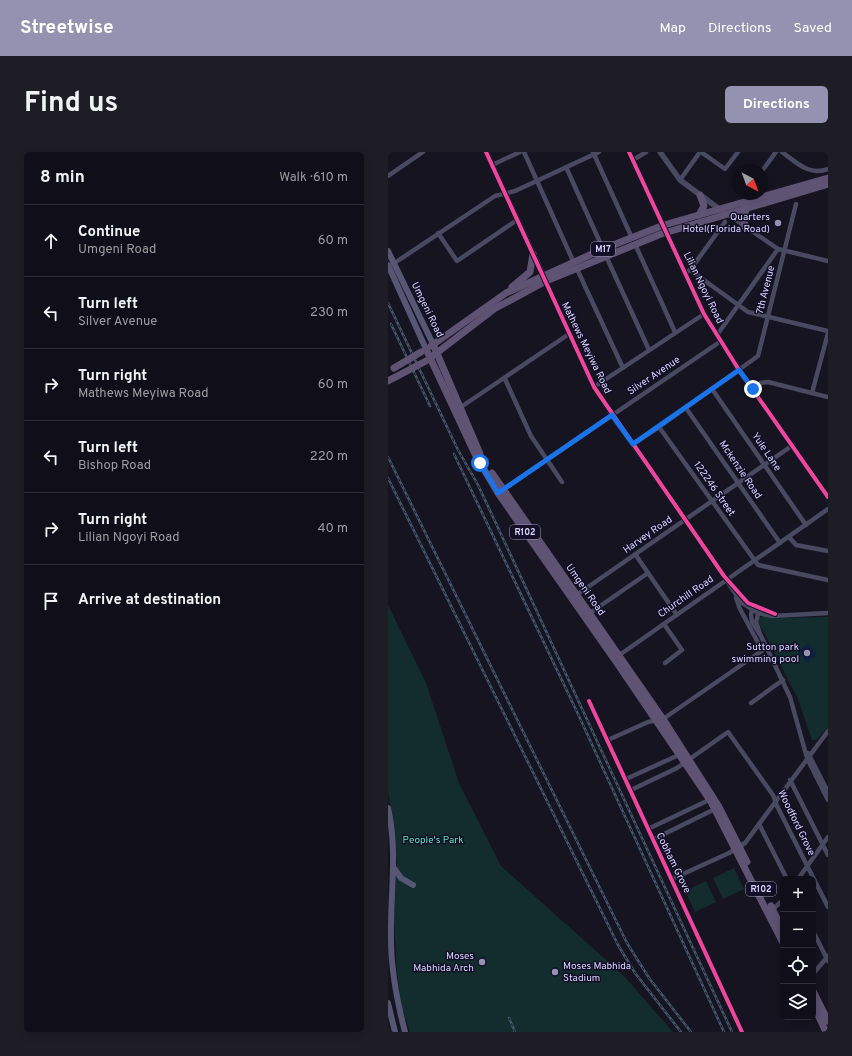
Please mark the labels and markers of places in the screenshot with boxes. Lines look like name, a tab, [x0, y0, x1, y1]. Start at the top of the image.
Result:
place label: Quarters Hotel(Florida Road)	[682, 211, 770, 236]
marker: Quarters Hotel(Florida Road)	[773, 218, 783, 228]
place label: Sutton park swimming pool	[732, 641, 799, 666]
marker: Sutton park swimming pool	[802, 648, 812, 658]
place label: Moses Mabhida Arch	[413, 950, 474, 975]
marker: Moses Mabhida Arch	[477, 957, 487, 967]
place label: Moses Mabhida Stadium	[563, 960, 631, 985]
marker: Moses Mabhida Stadium	[550, 967, 560, 977]

